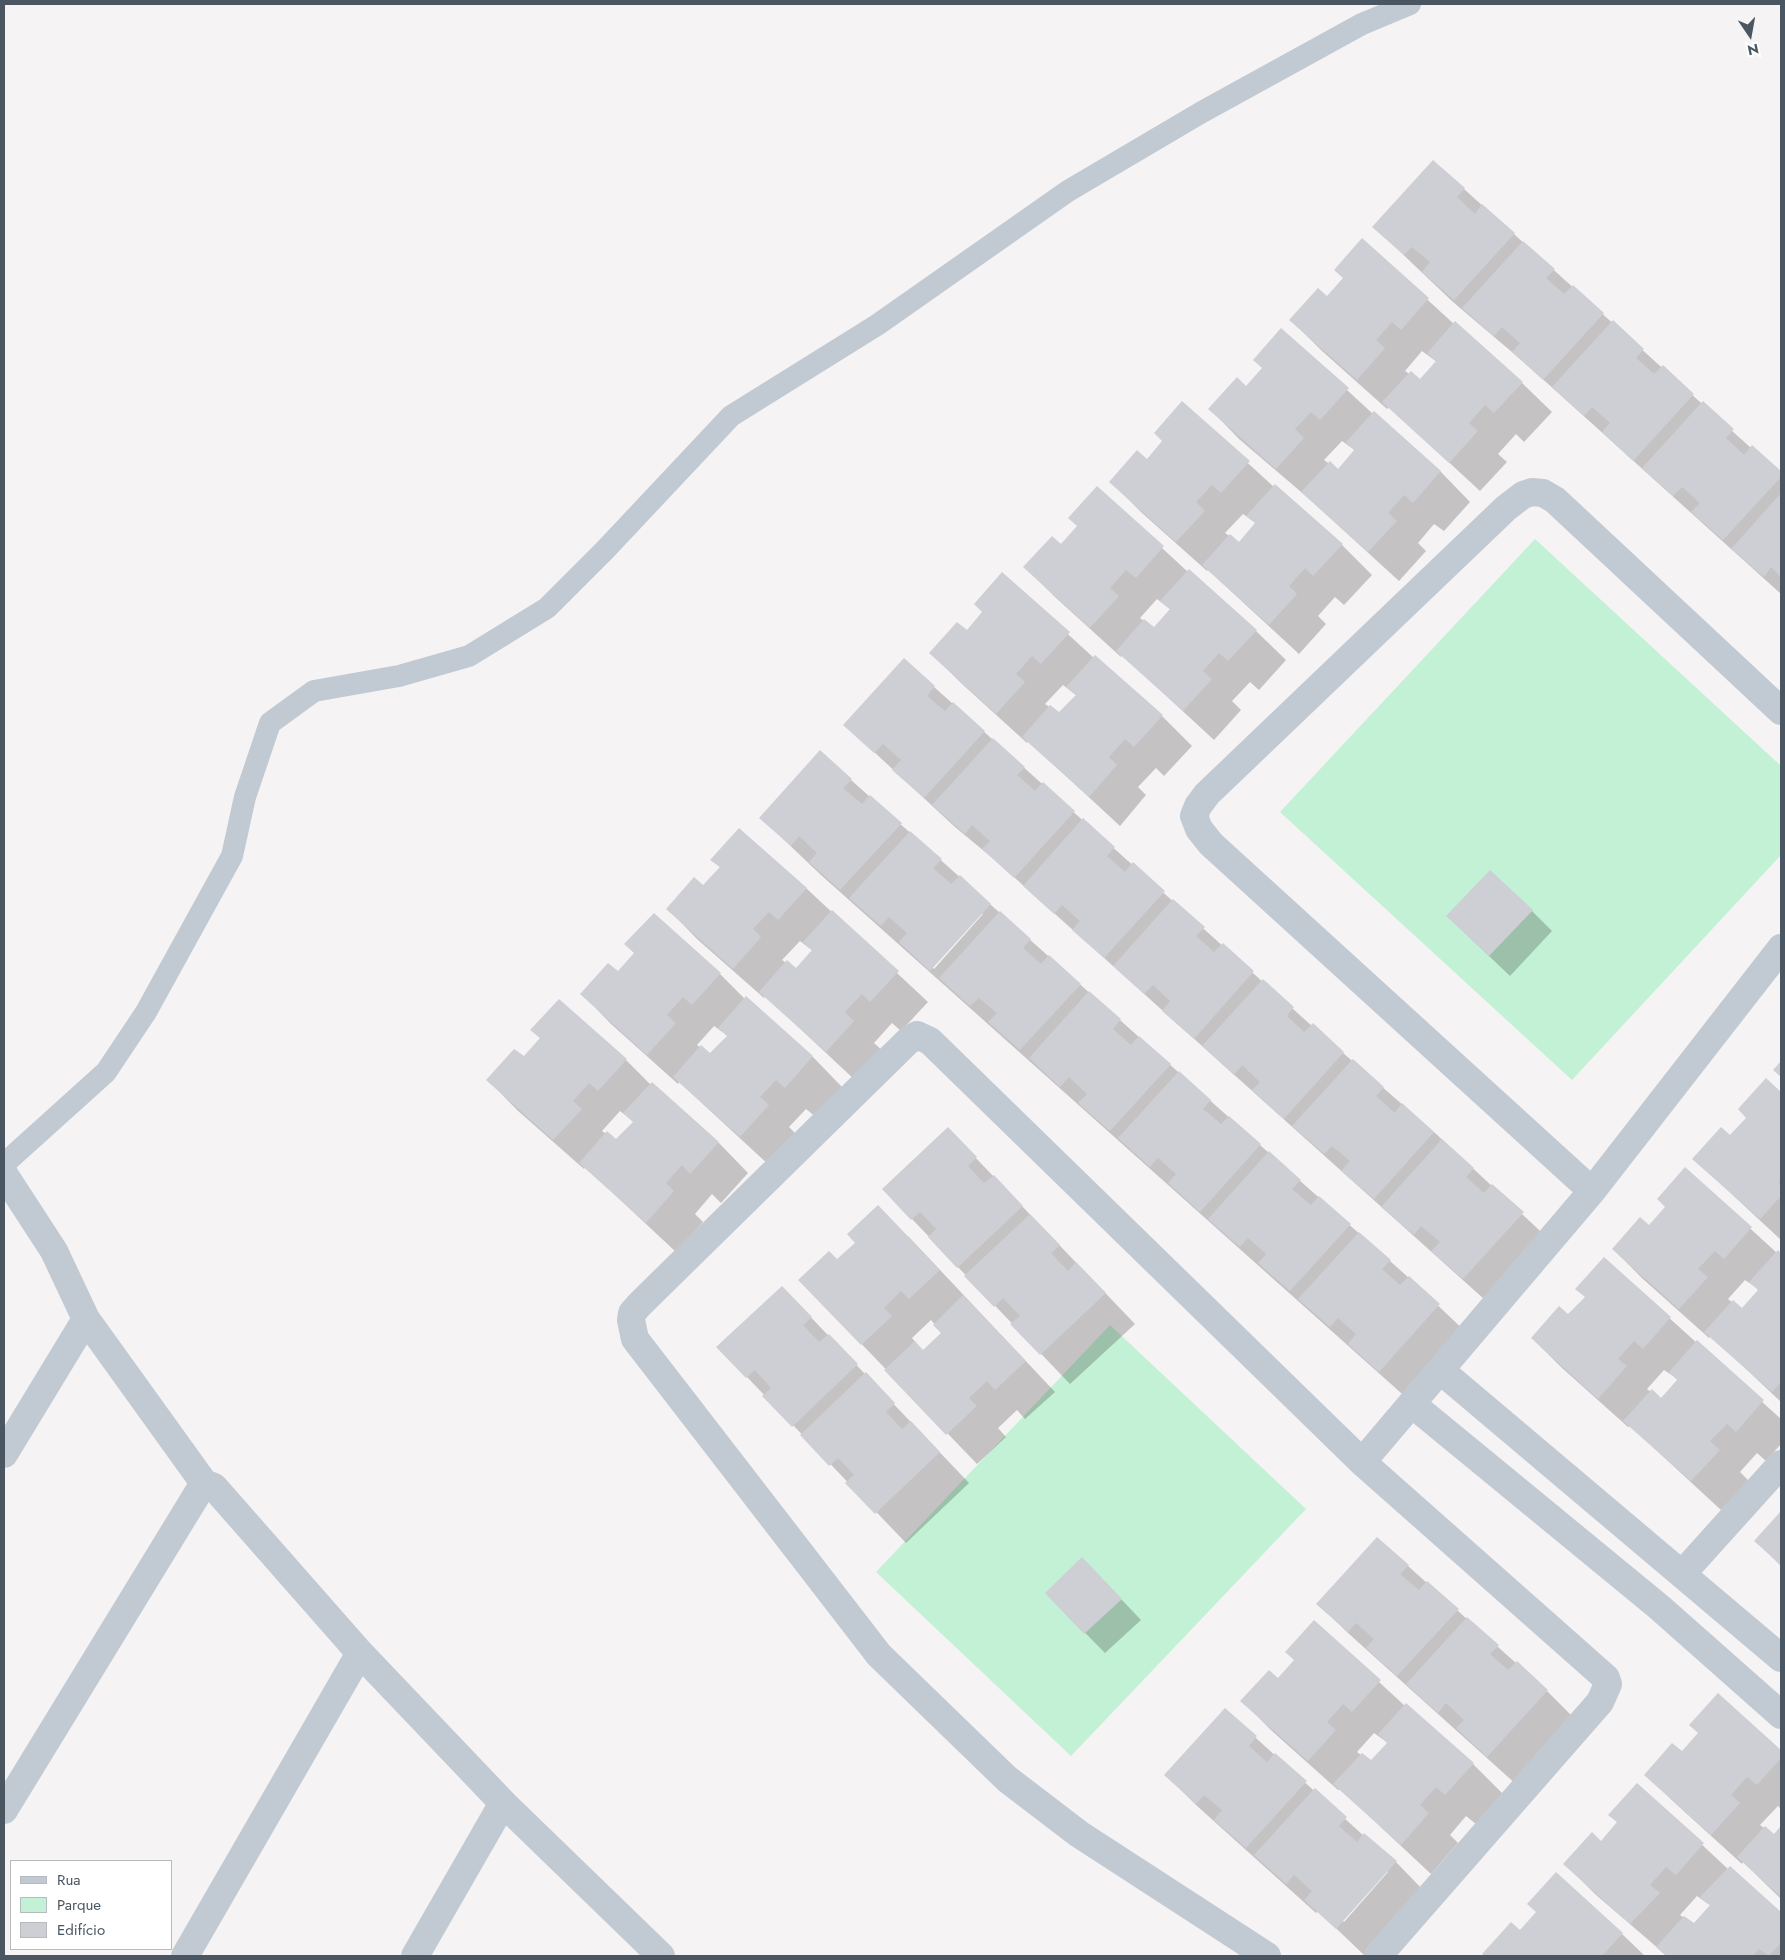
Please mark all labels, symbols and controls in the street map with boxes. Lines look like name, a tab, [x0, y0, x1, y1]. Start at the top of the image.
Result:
north arrow	[1725, 10, 1775, 60]
text: N	[1746, 39, 1761, 61]
legend	[10, 1860, 172, 1950]
text: Rua	[57, 1869, 81, 1891]
text: Parque	[57, 1894, 101, 1916]
text: Edifício	[57, 1919, 105, 1941]

